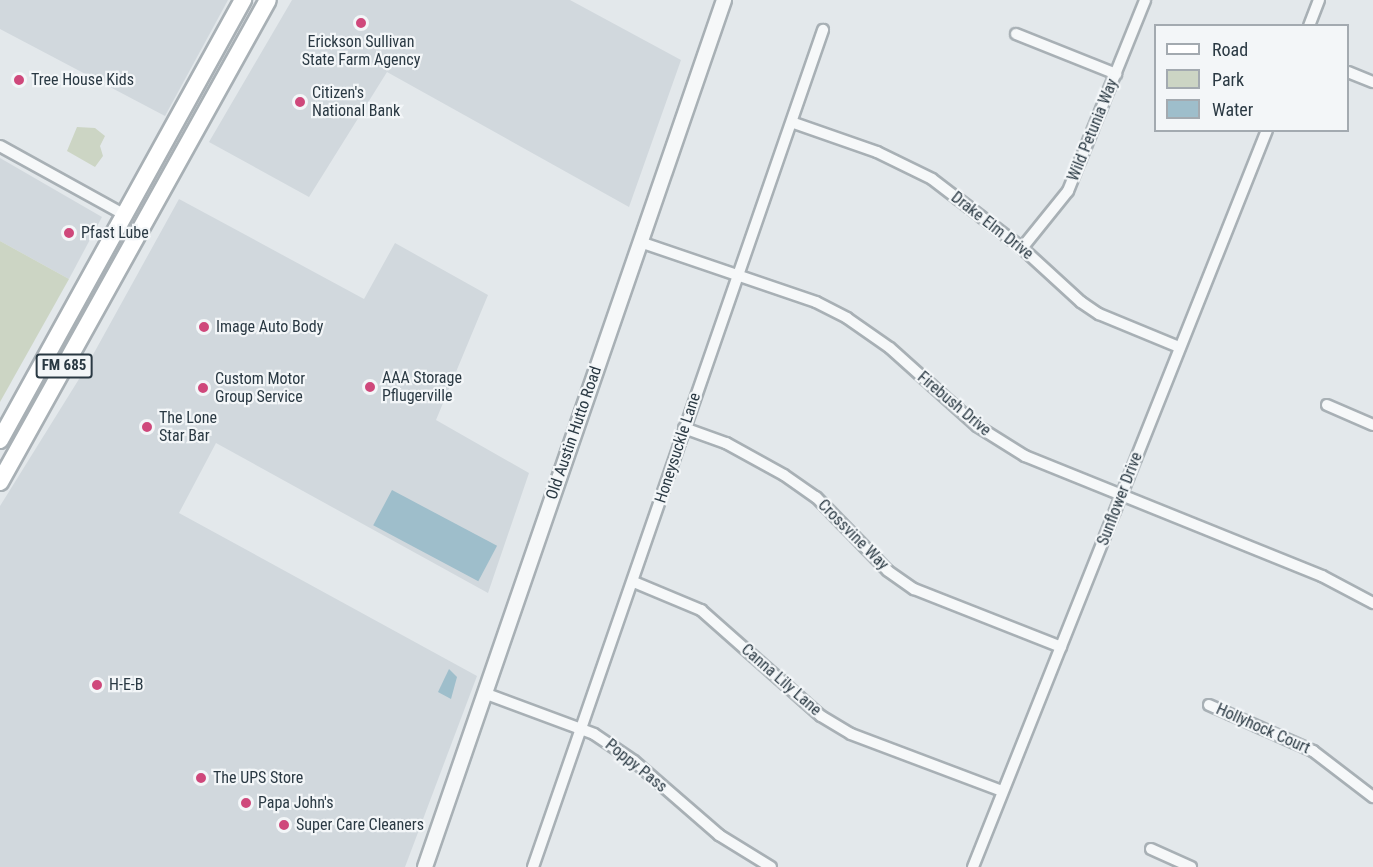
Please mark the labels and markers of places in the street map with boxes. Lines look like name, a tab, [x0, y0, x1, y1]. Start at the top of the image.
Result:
marker: Erickson Sullivan State Farm Agency	[354, 16, 368, 30]
place label: Erickson Sullivan State Farm Agency	[302, 32, 420, 70]
place label: Tree House Kids	[31, 70, 134, 90]
marker: Tree House Kids	[12, 73, 26, 87]
place label: Citizen's National Bank	[312, 83, 400, 121]
marker: Citizen's National Bank	[293, 95, 307, 109]
place label: Pfast Lube	[81, 223, 149, 243]
marker: Pfast Lube	[62, 226, 76, 240]
place label: Image Auto Body	[216, 317, 323, 337]
marker: Image Auto Body	[197, 320, 211, 334]
place label: AAA Storage Pflugerville	[382, 368, 462, 406]
place label: Custom Motor Group Service	[215, 369, 305, 407]
marker: AAA Storage Pflugerville	[363, 380, 377, 394]
marker: Custom Motor Group Service	[196, 381, 210, 395]
place label: The Lone Star Bar	[159, 408, 217, 446]
marker: The Lone Star Bar	[140, 420, 154, 434]
place label: H-E-B	[109, 675, 144, 695]
marker: H-E-B	[90, 678, 104, 692]
place label: The UPS Store	[213, 768, 303, 788]
marker: The UPS Store	[194, 771, 208, 785]
place label: Papa John's	[258, 793, 334, 813]
marker: Papa John's	[239, 796, 253, 810]
place label: Super Care Cleaners	[296, 815, 424, 835]
marker: Super Care Cleaners	[277, 818, 291, 832]

